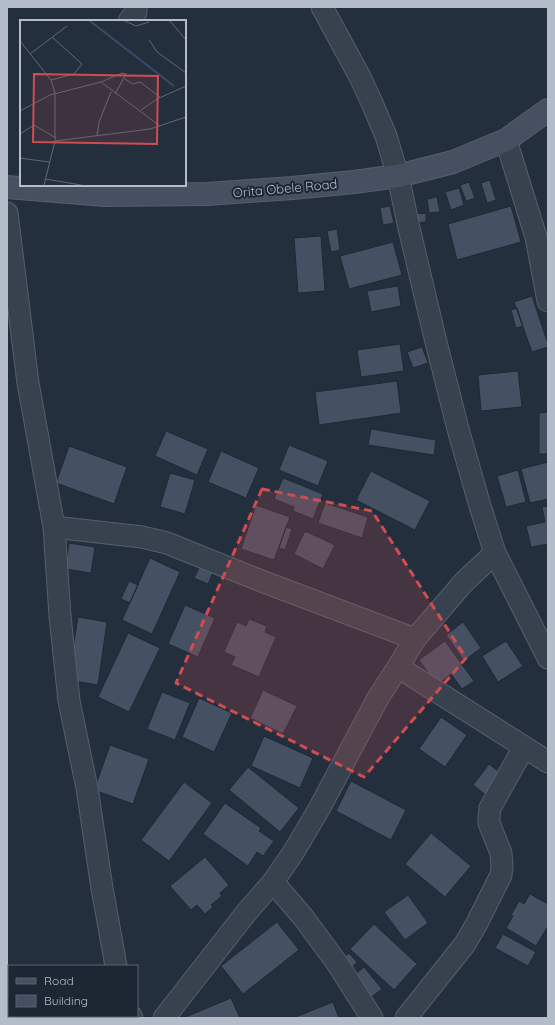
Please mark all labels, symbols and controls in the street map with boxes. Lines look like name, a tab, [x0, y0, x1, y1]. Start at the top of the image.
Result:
inset map	[20, 20, 186, 186]
street label: Orita Obele Road	[232, 175, 338, 201]
legend	[8, 965, 138, 1017]
text: Road	[44, 973, 74, 988]
text: Building	[44, 993, 88, 1008]

